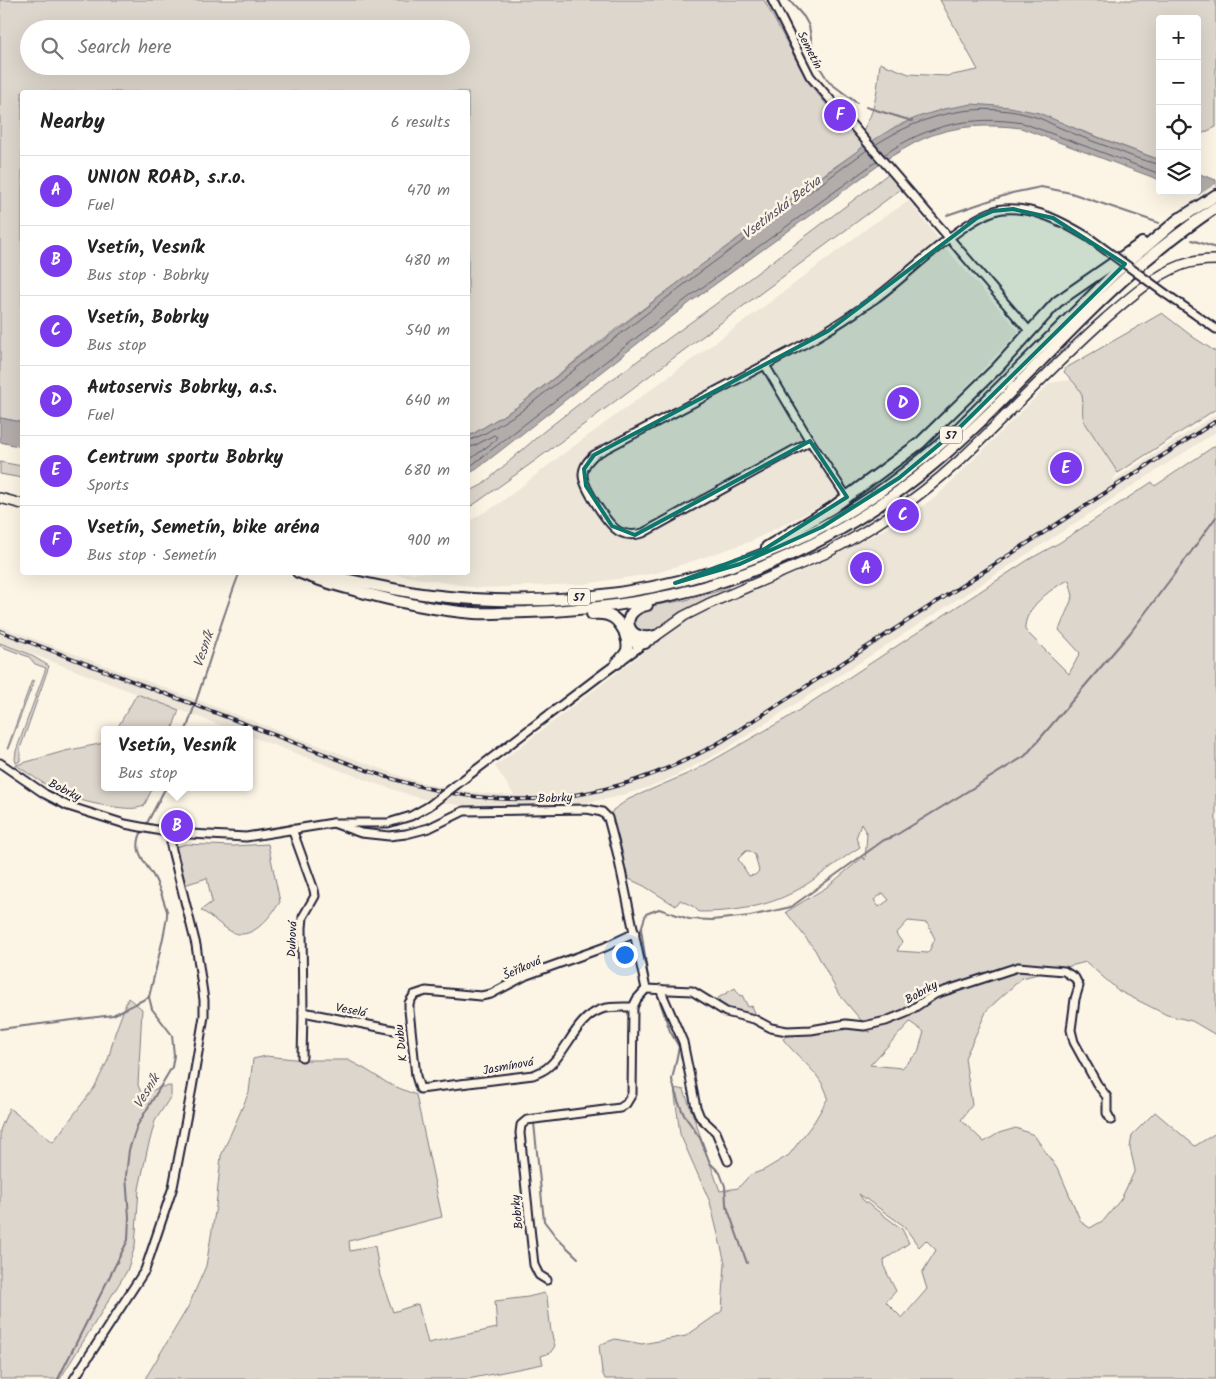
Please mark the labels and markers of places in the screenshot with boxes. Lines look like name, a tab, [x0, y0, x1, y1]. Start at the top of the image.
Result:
pin: F	[824, 96, 856, 134]
pin: D	[887, 384, 919, 422]
pin: E	[1050, 449, 1082, 487]
pin: C	[887, 496, 919, 534]
pin: A	[850, 549, 882, 587]
pin: B	[161, 807, 193, 845]

